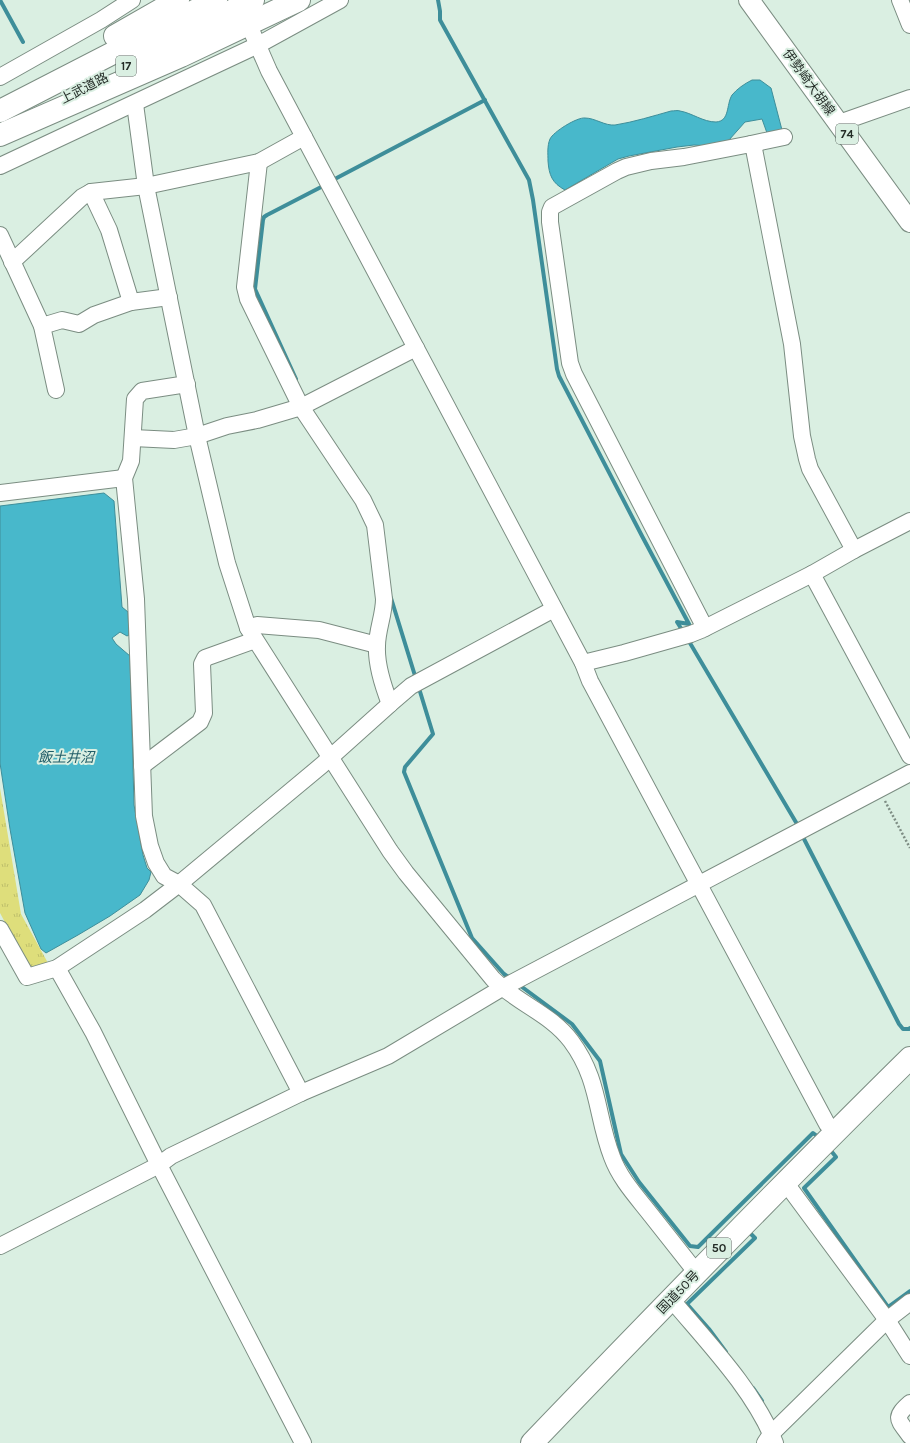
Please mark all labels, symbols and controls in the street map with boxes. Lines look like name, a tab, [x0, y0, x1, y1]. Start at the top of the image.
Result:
street label: 伊勢崎大胡線	[780, 46, 838, 118]
road number: 17	[116, 56, 136, 76]
street label: 上武道路	[57, 70, 111, 106]
road number: 74	[836, 124, 858, 144]
water label: 飯土井沼	[38, 749, 96, 766]
road number: 50	[707, 1238, 731, 1258]
street label: 国道50号	[654, 1267, 702, 1317]

